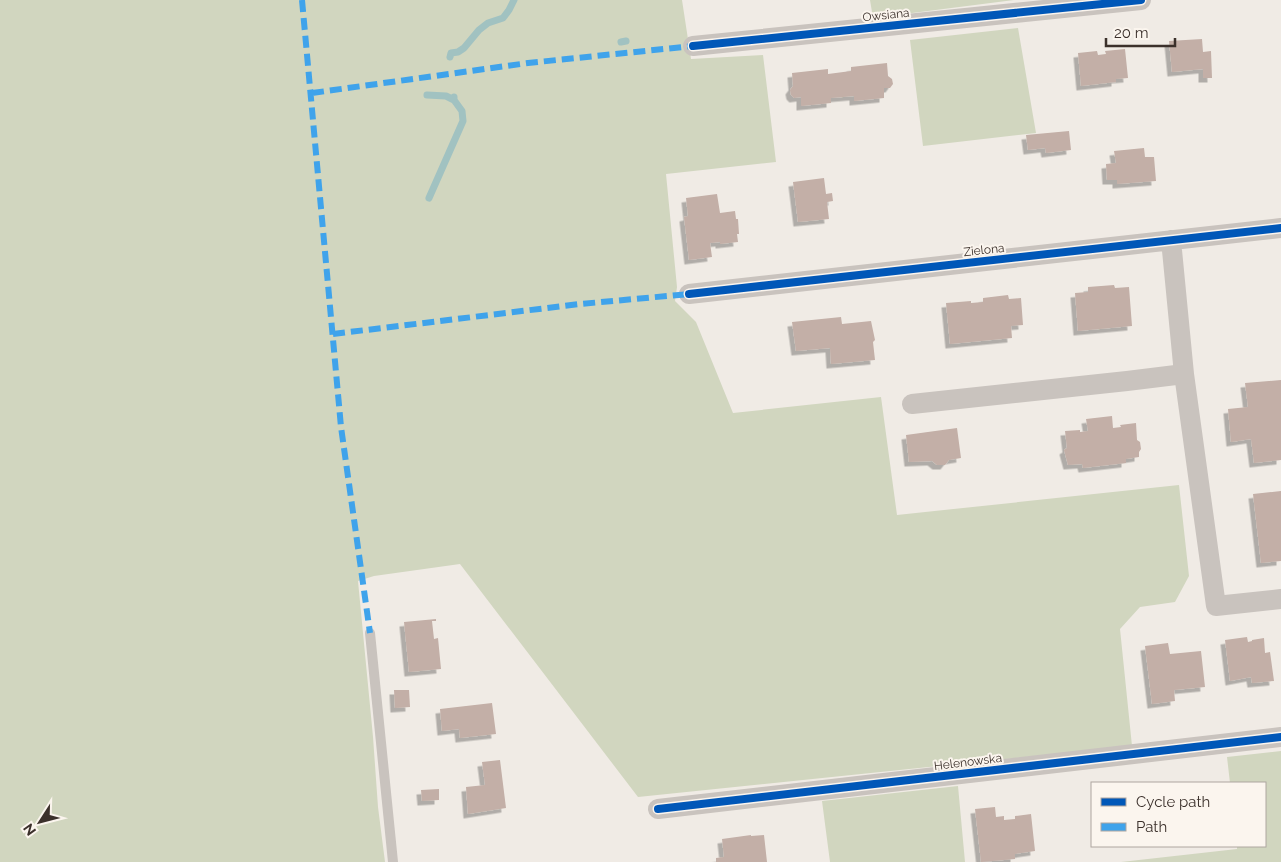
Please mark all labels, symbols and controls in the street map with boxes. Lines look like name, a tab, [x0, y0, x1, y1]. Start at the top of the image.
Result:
street label: Owsiana	[862, 6, 910, 24]
scale bar	[1106, 15, 1175, 47]
text: 20 m	[1114, 24, 1149, 42]
street label: Zielona	[963, 241, 1005, 259]
street label: Helenowska	[933, 751, 1003, 773]
legend	[1091, 782, 1266, 847]
text: Cycle path	[1136, 793, 1210, 811]
north arrow	[15, 797, 65, 847]
text: Path	[1136, 818, 1167, 836]
text: N	[20, 821, 39, 839]

